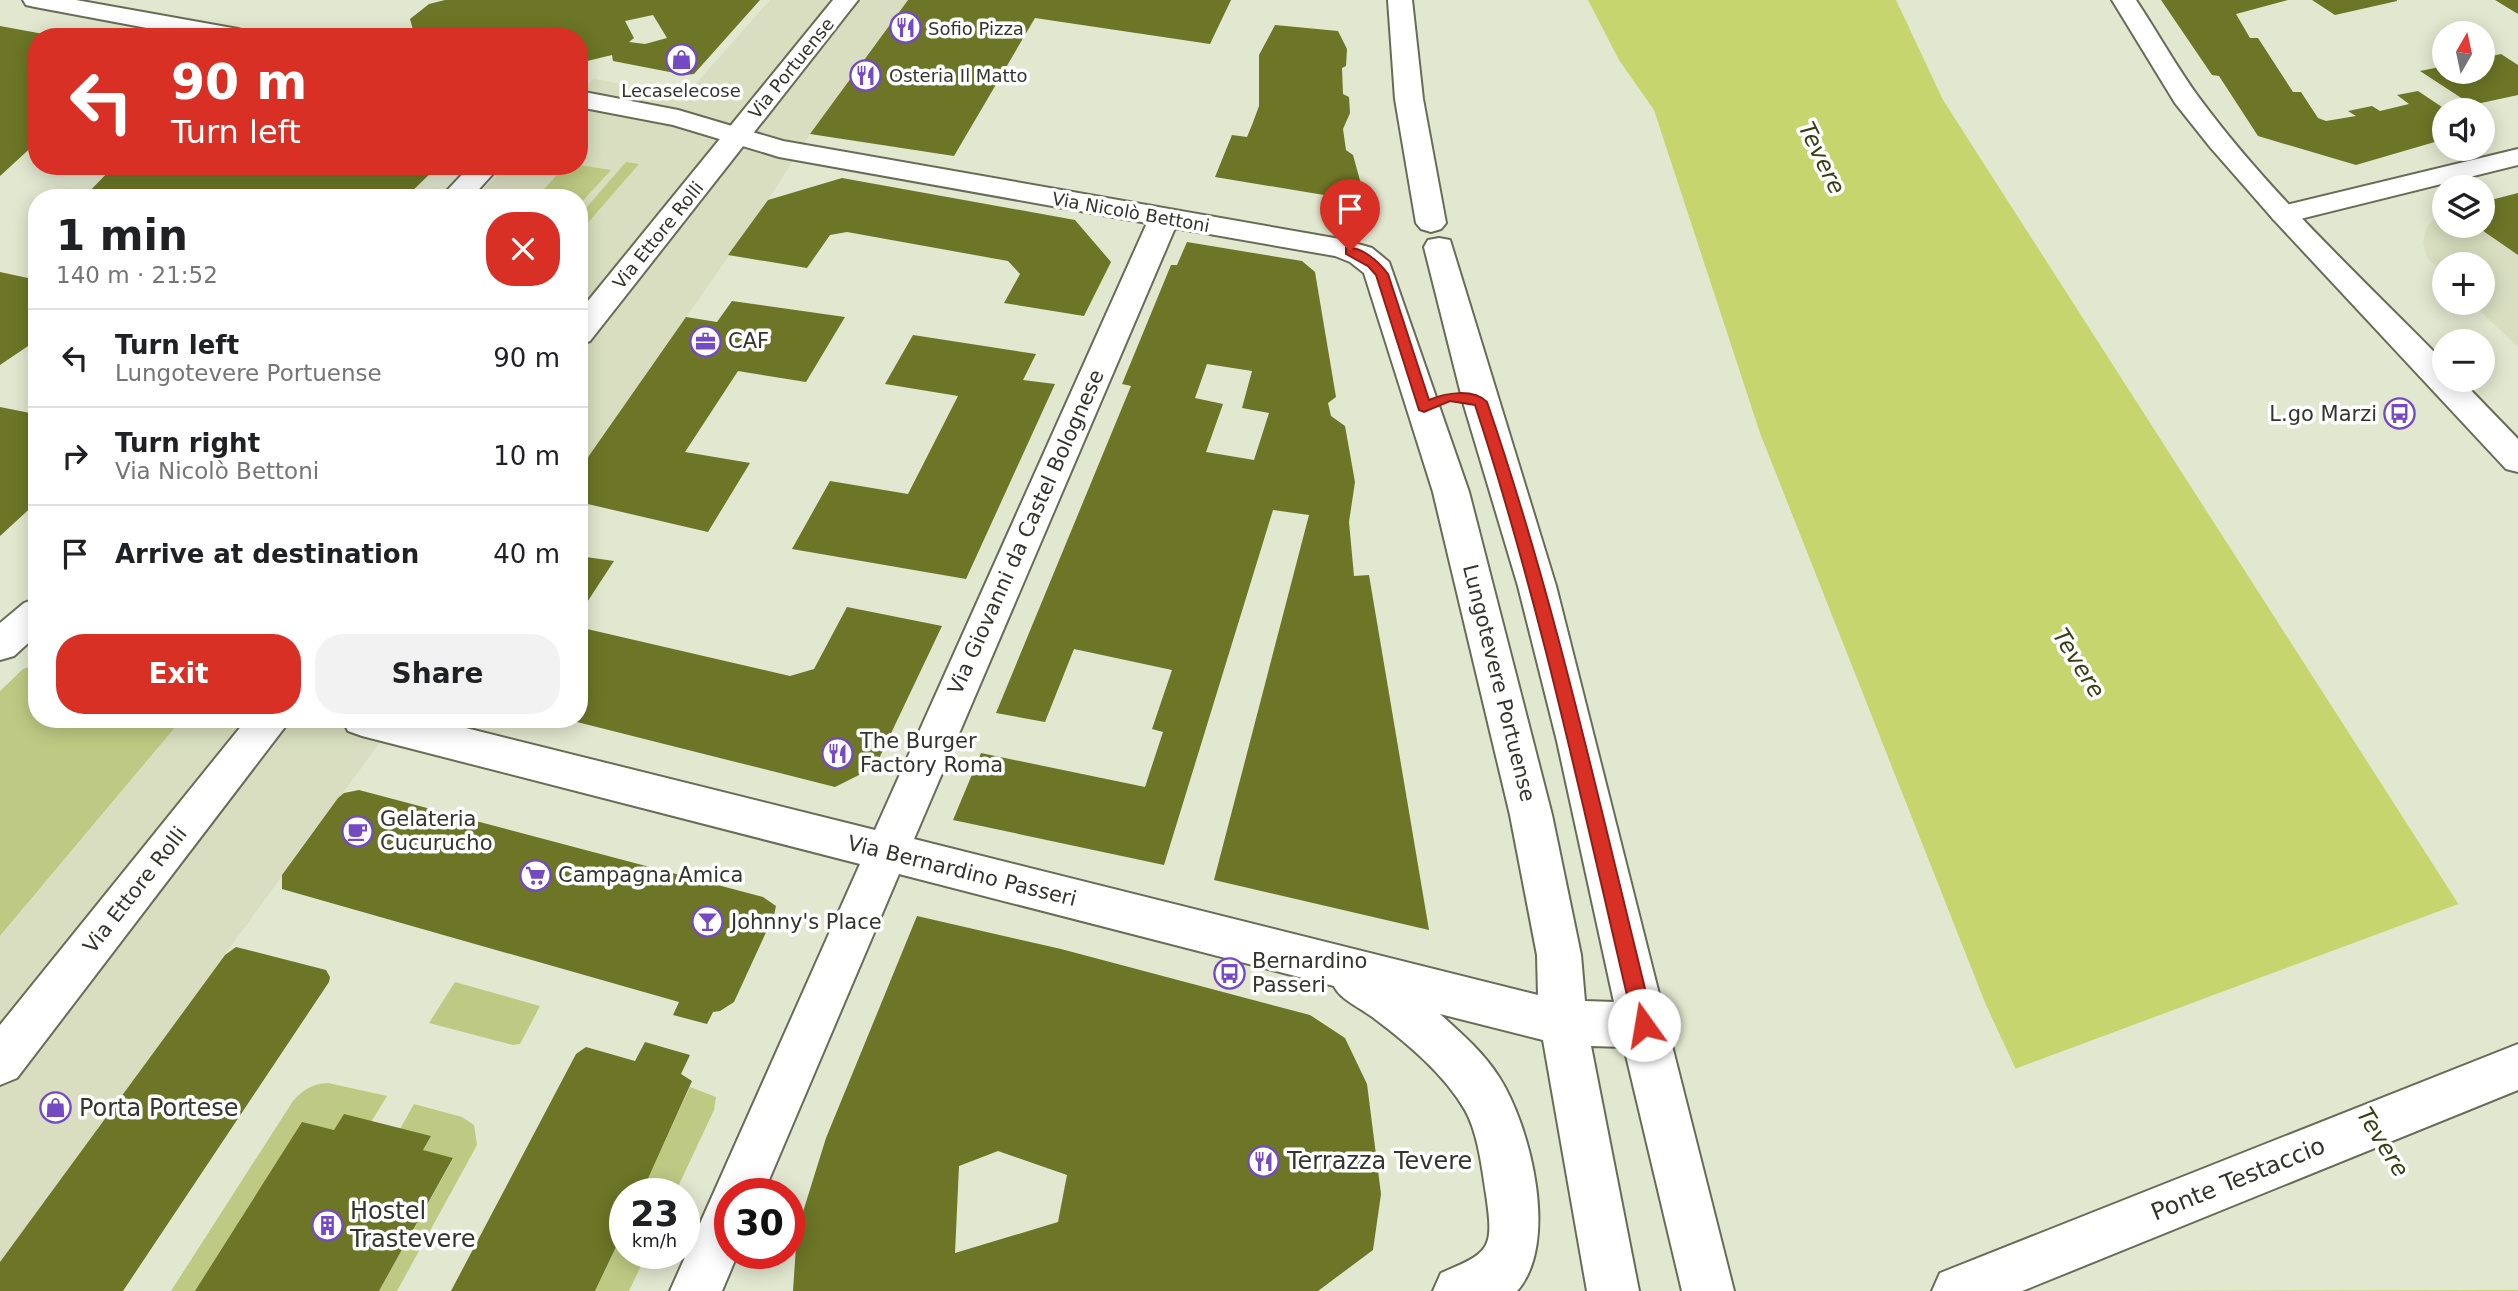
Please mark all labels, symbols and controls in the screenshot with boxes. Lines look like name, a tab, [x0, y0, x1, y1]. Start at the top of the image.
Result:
restaurant icon: Sofio Pizza	[888, 11, 922, 45]
street label: Via Portuense	[744, 13, 838, 123]
place label: Sofio Pizza	[928, 18, 1024, 39]
north arrow	[2432, 21, 2496, 84]
map controls	[2432, 21, 2495, 392]
shop icon: Lecaselecose	[664, 43, 698, 77]
text: 90 m	[171, 54, 307, 111]
icon: left	[56, 56, 147, 147]
restaurant icon: Osteria Il Matto	[849, 58, 883, 92]
place label: Osteria Il Matto	[889, 65, 1028, 86]
place label: Lecaselecose	[621, 80, 741, 101]
button: sound	[2432, 98, 2495, 161]
text: Turn left	[171, 113, 301, 151]
water label: Tevere	[1793, 118, 1851, 198]
button: layers	[2432, 175, 2495, 238]
street label: Via Ettore Rolli	[608, 177, 708, 293]
pin	[1320, 179, 1380, 251]
street label: Via Nicolò Bettoni	[1051, 188, 1211, 236]
icon: arrive	[1331, 190, 1369, 228]
text: 1 min	[56, 211, 188, 260]
button: close	[486, 212, 560, 286]
button: +	[2432, 252, 2495, 315]
text: 140 m · 21:52	[56, 262, 218, 288]
office icon: CAF	[688, 324, 722, 358]
place label: CAF	[728, 329, 769, 353]
button: −	[2432, 329, 2495, 392]
text: Turn left	[115, 330, 239, 360]
icon: left	[56, 339, 94, 377]
text: 90 m	[493, 343, 560, 373]
text: Lungotevere Portuense	[115, 360, 382, 386]
street label: Via Giovanni da Castel Bolognese	[943, 366, 1109, 698]
bus stop icon: L.go Marzi	[2383, 397, 2417, 431]
place label: L.go Marzi	[2269, 402, 2377, 426]
text: Turn right	[115, 428, 260, 458]
icon: right	[56, 437, 94, 475]
text: 10 m	[493, 441, 560, 471]
text: Via Nicolò Bettoni	[115, 458, 319, 484]
icon: arrive	[56, 535, 94, 573]
text: Arrive at destination	[115, 539, 419, 569]
text: 40 m	[493, 539, 560, 569]
street label: Lungotevere Portuense	[1458, 562, 1540, 804]
water label: Tevere	[2048, 624, 2110, 702]
button: Exit	[56, 634, 301, 714]
button: Share	[315, 634, 560, 714]
place label: The Burger Factory Roma	[859, 729, 1003, 777]
restaurant icon: The Burger Factory Roma	[820, 736, 854, 770]
place label: Gelateria Cucurucho	[380, 807, 492, 855]
cafe icon: Gelateria Cucurucho	[340, 814, 374, 848]
street label: Via Ettore Rolli	[78, 822, 192, 958]
street label: Via Bernardino Passeri	[845, 831, 1079, 911]
supermarket icon: Campagna Amica	[518, 858, 552, 892]
place label: Campagna Amica	[558, 863, 743, 887]
bar icon: Johnny's Place	[691, 905, 725, 939]
place label: Johnny's Place	[729, 910, 882, 934]
place label: Bernardino Passeri	[1252, 949, 1367, 997]
bus stop icon: Bernardino Passeri	[1212, 956, 1246, 990]
position arrow	[1607, 988, 1681, 1062]
shop icon: Porta Portese	[39, 1091, 73, 1125]
place label: Porta Portese	[79, 1094, 239, 1122]
water label: Tevere	[2352, 1103, 2414, 1181]
street label: Ponte Testaccio	[2147, 1131, 2329, 1227]
restaurant icon: Terrazza Tevere	[1247, 1144, 1281, 1178]
place label: Terrazza Tevere	[1286, 1147, 1472, 1175]
speed limit sign: 30	[714, 1178, 805, 1269]
text: 23	[630, 1194, 679, 1234]
place label: Hostel Trastevere	[349, 1197, 475, 1253]
building icon: Hostel Trastevere	[310, 1208, 344, 1242]
text: km/h	[632, 1230, 677, 1251]

